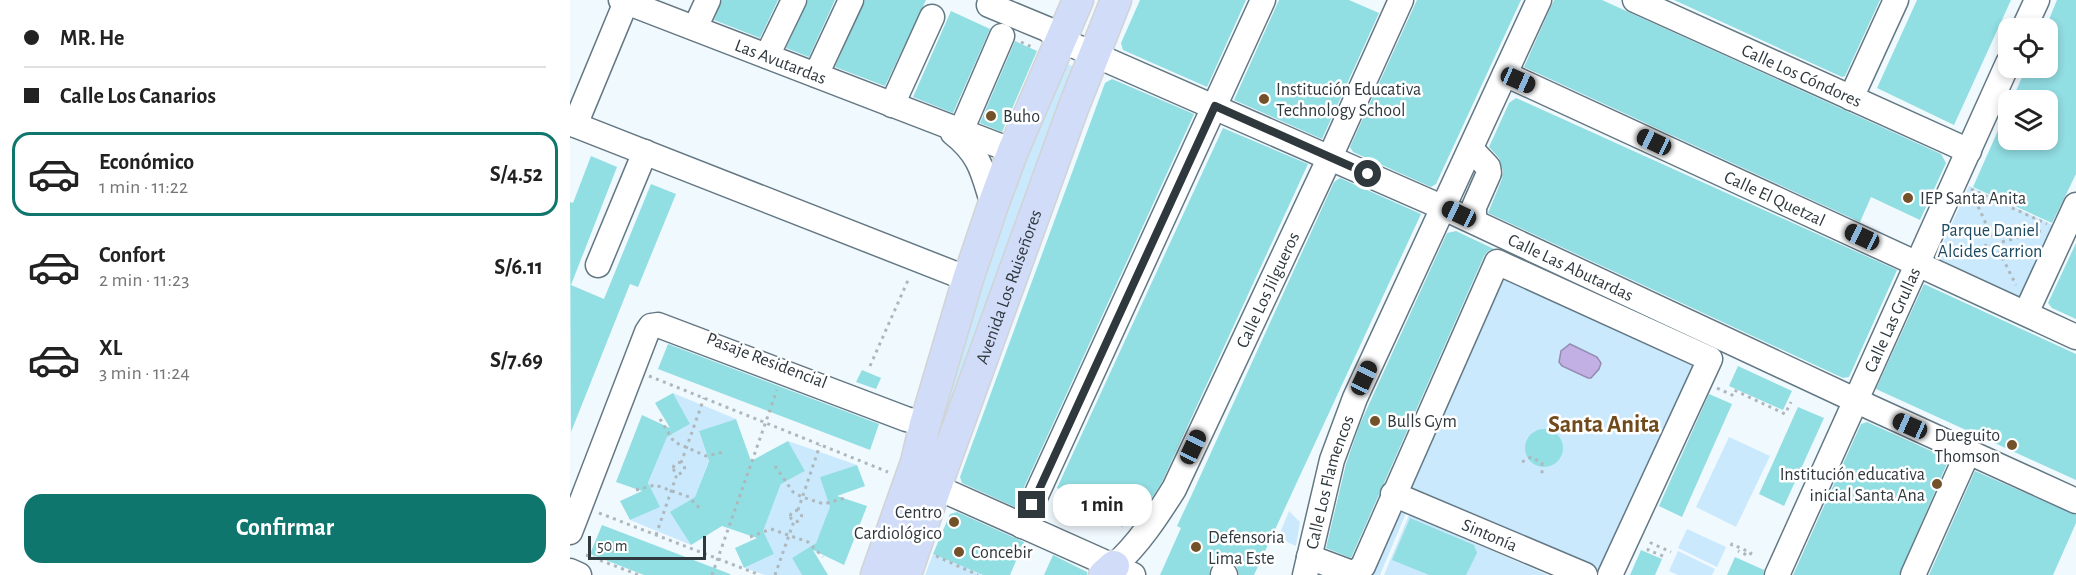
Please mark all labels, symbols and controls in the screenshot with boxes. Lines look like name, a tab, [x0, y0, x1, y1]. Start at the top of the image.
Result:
map controls	[1998, 18, 2058, 150]
button: locate	[1998, 18, 2058, 78]
text: MR. He	[60, 27, 124, 49]
street label: Las Avutardas	[732, 37, 828, 88]
street label: Calle Los Cóndores	[1739, 41, 1864, 111]
car	[1498, 64, 1538, 96]
place label: Institución Educativa Technology School	[1276, 81, 1421, 120]
text: Calle Los Canarios	[60, 85, 216, 107]
button: layers	[1998, 90, 2058, 150]
marker: Institución Educativa Technology School	[1257, 92, 1271, 106]
place label: Buho	[1003, 108, 1040, 126]
marker: Buho	[984, 109, 998, 123]
car	[1634, 126, 1674, 158]
icon: car	[27, 147, 81, 201]
text: Económico	[99, 151, 194, 173]
route start	[1354, 160, 1381, 187]
text: S/4.52	[490, 163, 543, 185]
street label: Calle El Quetzal	[1721, 168, 1828, 230]
text: 1 min · 11:22	[99, 177, 188, 197]
place label: IEP Santa Anita	[1920, 190, 2026, 208]
marker: IEP Santa Anita	[1901, 191, 1915, 205]
car	[1439, 198, 1479, 230]
street label: Avenida Los Ruiseñores	[973, 207, 1046, 367]
car	[1842, 221, 1882, 253]
park label: Parque Daniel Alcides Carrion	[1938, 222, 2042, 261]
street label: Calle Los Jilgueros	[1234, 230, 1303, 351]
street label: Calle Las Abutardas	[1505, 231, 1636, 305]
icon: car	[27, 240, 81, 294]
text: Confort	[99, 244, 165, 266]
text: S/6.11	[494, 256, 543, 278]
street label: Calle Las Grullas	[1862, 265, 1924, 375]
text: 2 min · 11:23	[99, 270, 189, 290]
street label: Pasaje Residencial	[704, 330, 830, 392]
icon: car	[27, 333, 81, 387]
text: XL	[99, 337, 122, 359]
text: S/7.69	[490, 349, 543, 371]
car	[1348, 358, 1380, 398]
text: 3 min · 11:24	[99, 363, 190, 383]
car	[1890, 410, 1930, 442]
street label: Calle Los Flamencos	[1303, 413, 1358, 551]
place label: Bulls Gym	[1387, 413, 1457, 431]
district label: Santa Anita	[1548, 413, 1660, 437]
marker: Bulls Gym	[1368, 414, 1382, 428]
car	[1177, 427, 1209, 467]
place label: Dueguito Thomson	[1934, 427, 2000, 466]
marker: Dueguito Thomson	[2005, 438, 2019, 452]
place label: Institución educativa inicial Santa Ana	[1780, 466, 1925, 505]
marker: Institución educativa inicial Santa Ana	[1930, 477, 1944, 491]
callout: 1 min	[1053, 484, 1152, 526]
route end	[1018, 491, 1045, 518]
button: Confirmar	[24, 494, 546, 563]
text: 1 min	[1081, 495, 1124, 515]
place label: Centro Cardiológico	[854, 504, 942, 543]
marker: Centro Cardiológico	[947, 515, 961, 529]
street label: Sintonía	[1459, 516, 1520, 555]
place label: Defensoria Lima Este	[1208, 529, 1284, 568]
scale bar	[588, 533, 706, 560]
text: 50 m	[597, 538, 628, 554]
marker: Defensoria Lima Este	[1189, 540, 1203, 554]
place label: Concebir	[971, 544, 1033, 562]
marker: Concebir	[952, 545, 966, 559]

